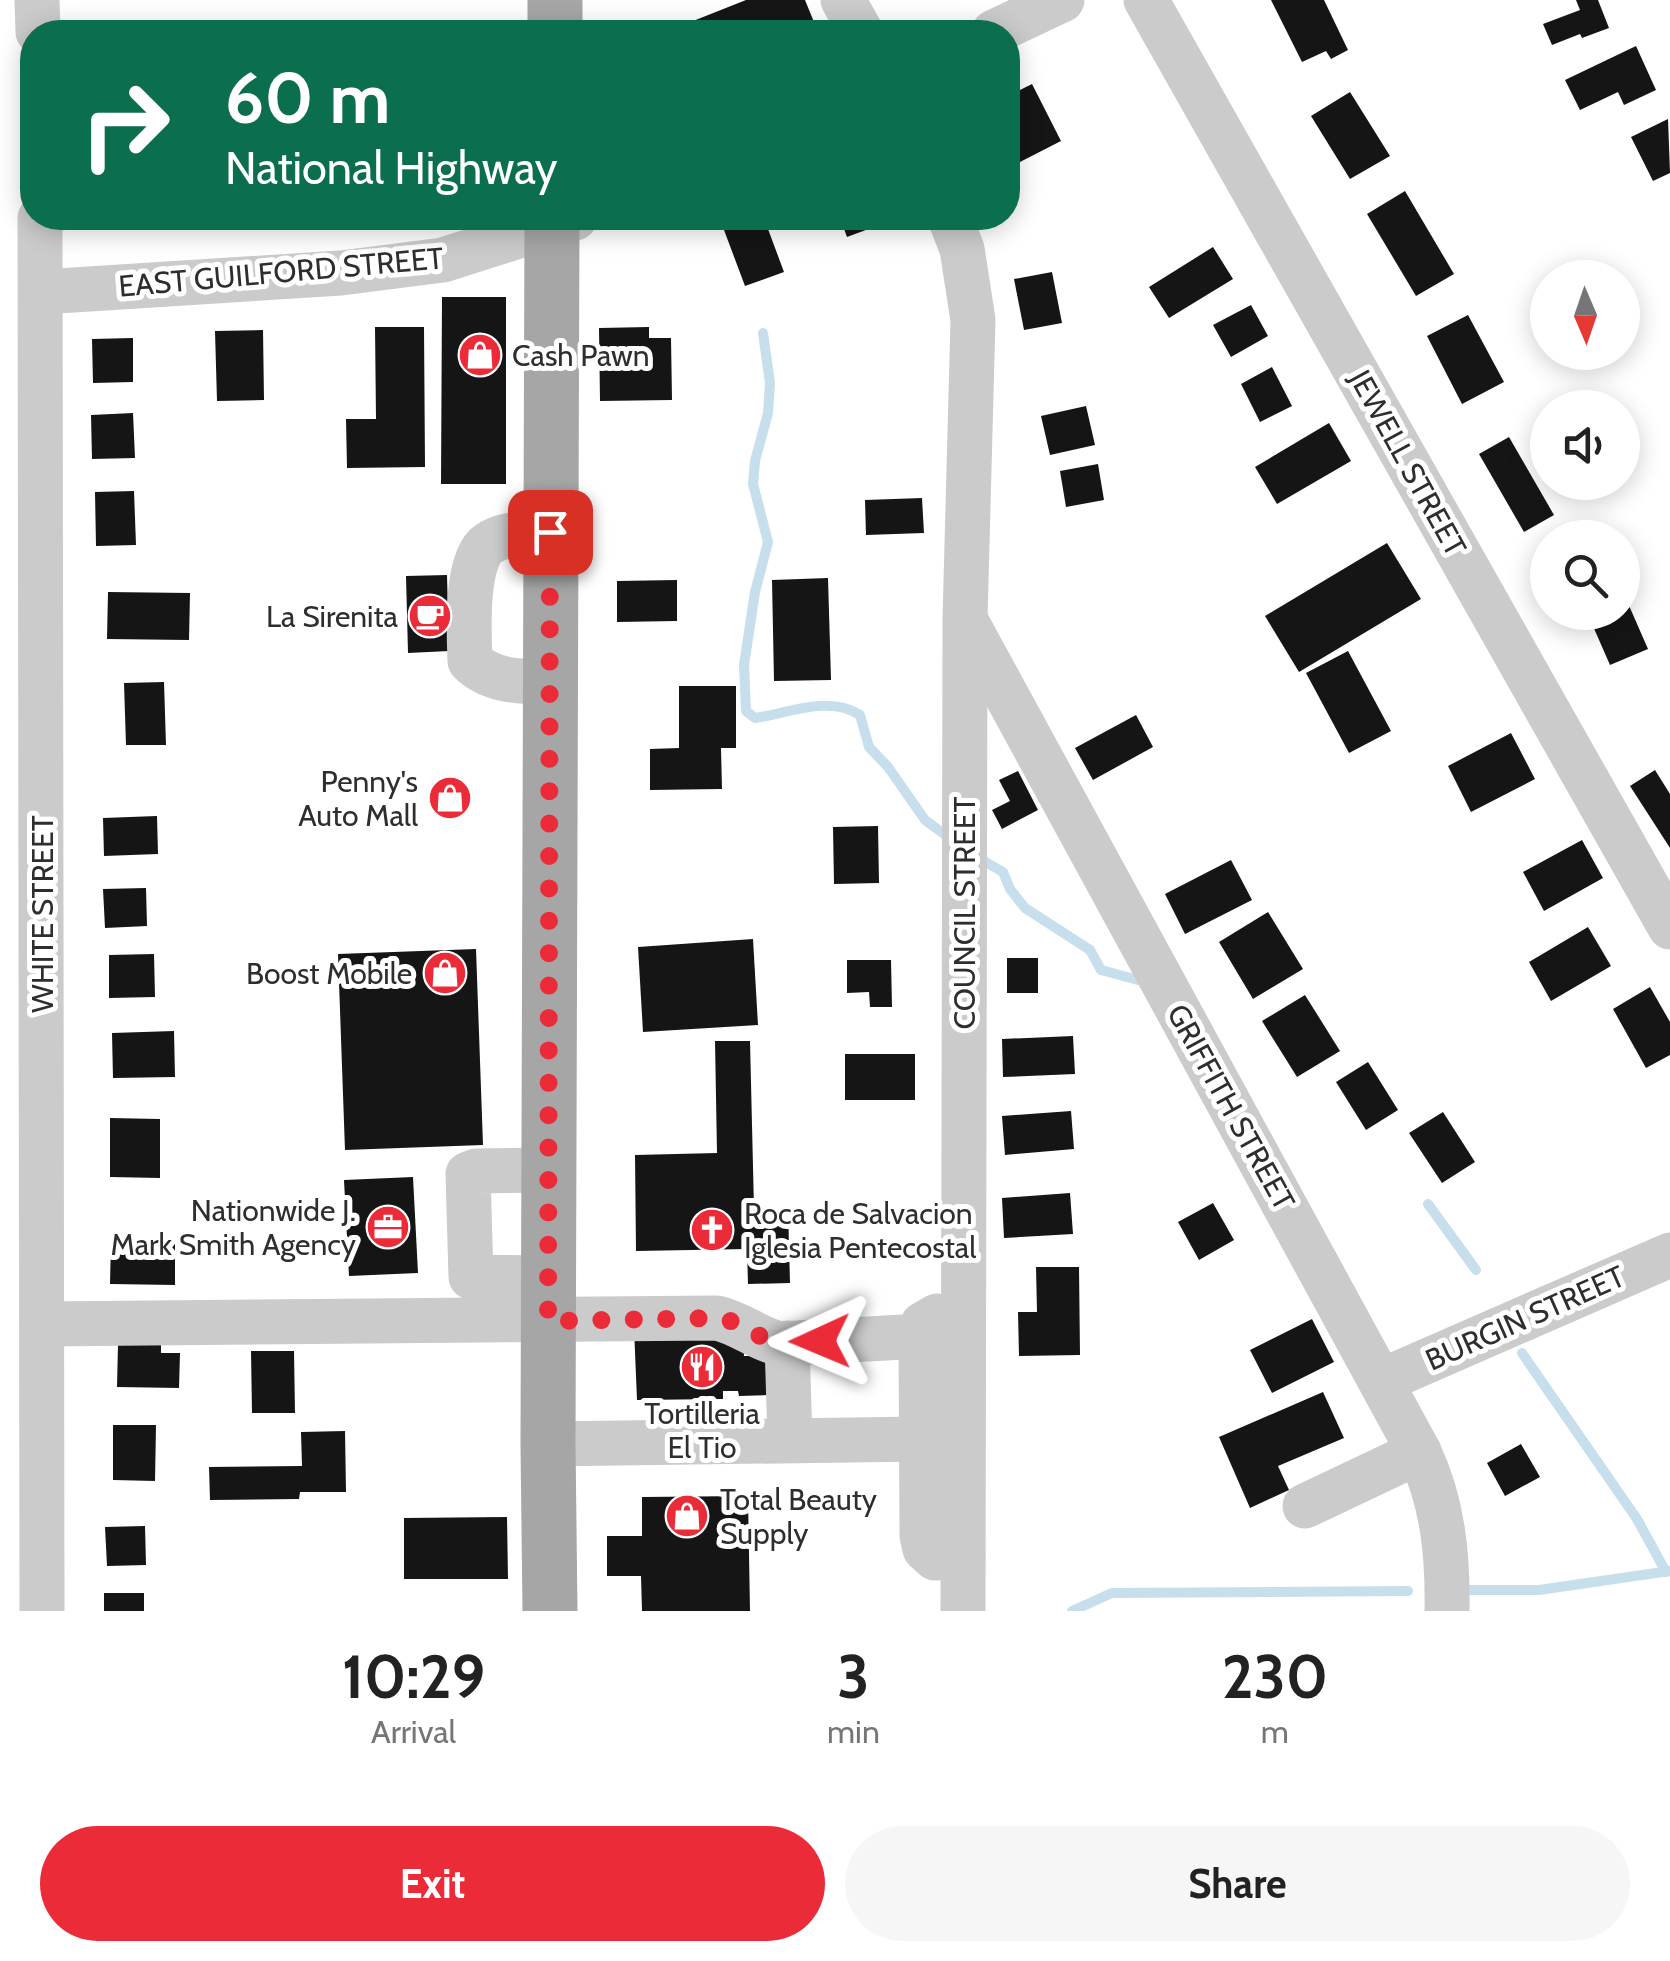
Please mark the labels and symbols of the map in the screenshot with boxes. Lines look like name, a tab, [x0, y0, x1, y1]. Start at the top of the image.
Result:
street label: EAST GUILFORD STREET	[117, 239, 445, 305]
north arrow	[1530, 260, 1640, 370]
shop icon: Cash Pawn	[457, 332, 503, 378]
place label: Cash Pawn	[512, 337, 650, 374]
street label: JEWELL STREET	[1341, 363, 1474, 562]
pin	[508, 490, 593, 575]
cafe icon: La Sirenita	[407, 593, 453, 639]
place label: La Sirenita	[266, 598, 399, 635]
place label: Penny's Auto Mall	[298, 763, 418, 834]
shop icon: Penny's Auto Mall	[427, 775, 473, 821]
street label: COUNCIL STREET	[946, 797, 983, 1029]
street label: WHITE STREET	[24, 815, 61, 1013]
shop icon: Boost Mobile	[422, 950, 468, 996]
place label: Boost Mobile	[246, 955, 412, 992]
street label: GRIFFITH STREET	[1159, 998, 1303, 1216]
place label: Nationwide J. Mark Smith Agency	[111, 1192, 356, 1263]
place label: Roca de Salvacion Iglesia Pentecostal	[744, 1195, 976, 1266]
office icon: Nationwide J. Mark Smith Agency	[365, 1204, 411, 1250]
church icon: Roca de Salvacion Iglesia Pentecostal	[689, 1207, 735, 1253]
street label: BURGIN STREET	[1420, 1258, 1630, 1378]
position arrow	[768, 1289, 872, 1393]
restaurant icon: Tortilleria El Tio	[679, 1344, 725, 1390]
place label: Tortilleria El Tio	[644, 1395, 760, 1466]
place label: Total Beauty Supply	[720, 1481, 877, 1552]
shop icon: Total Beauty Supply	[664, 1493, 710, 1539]

